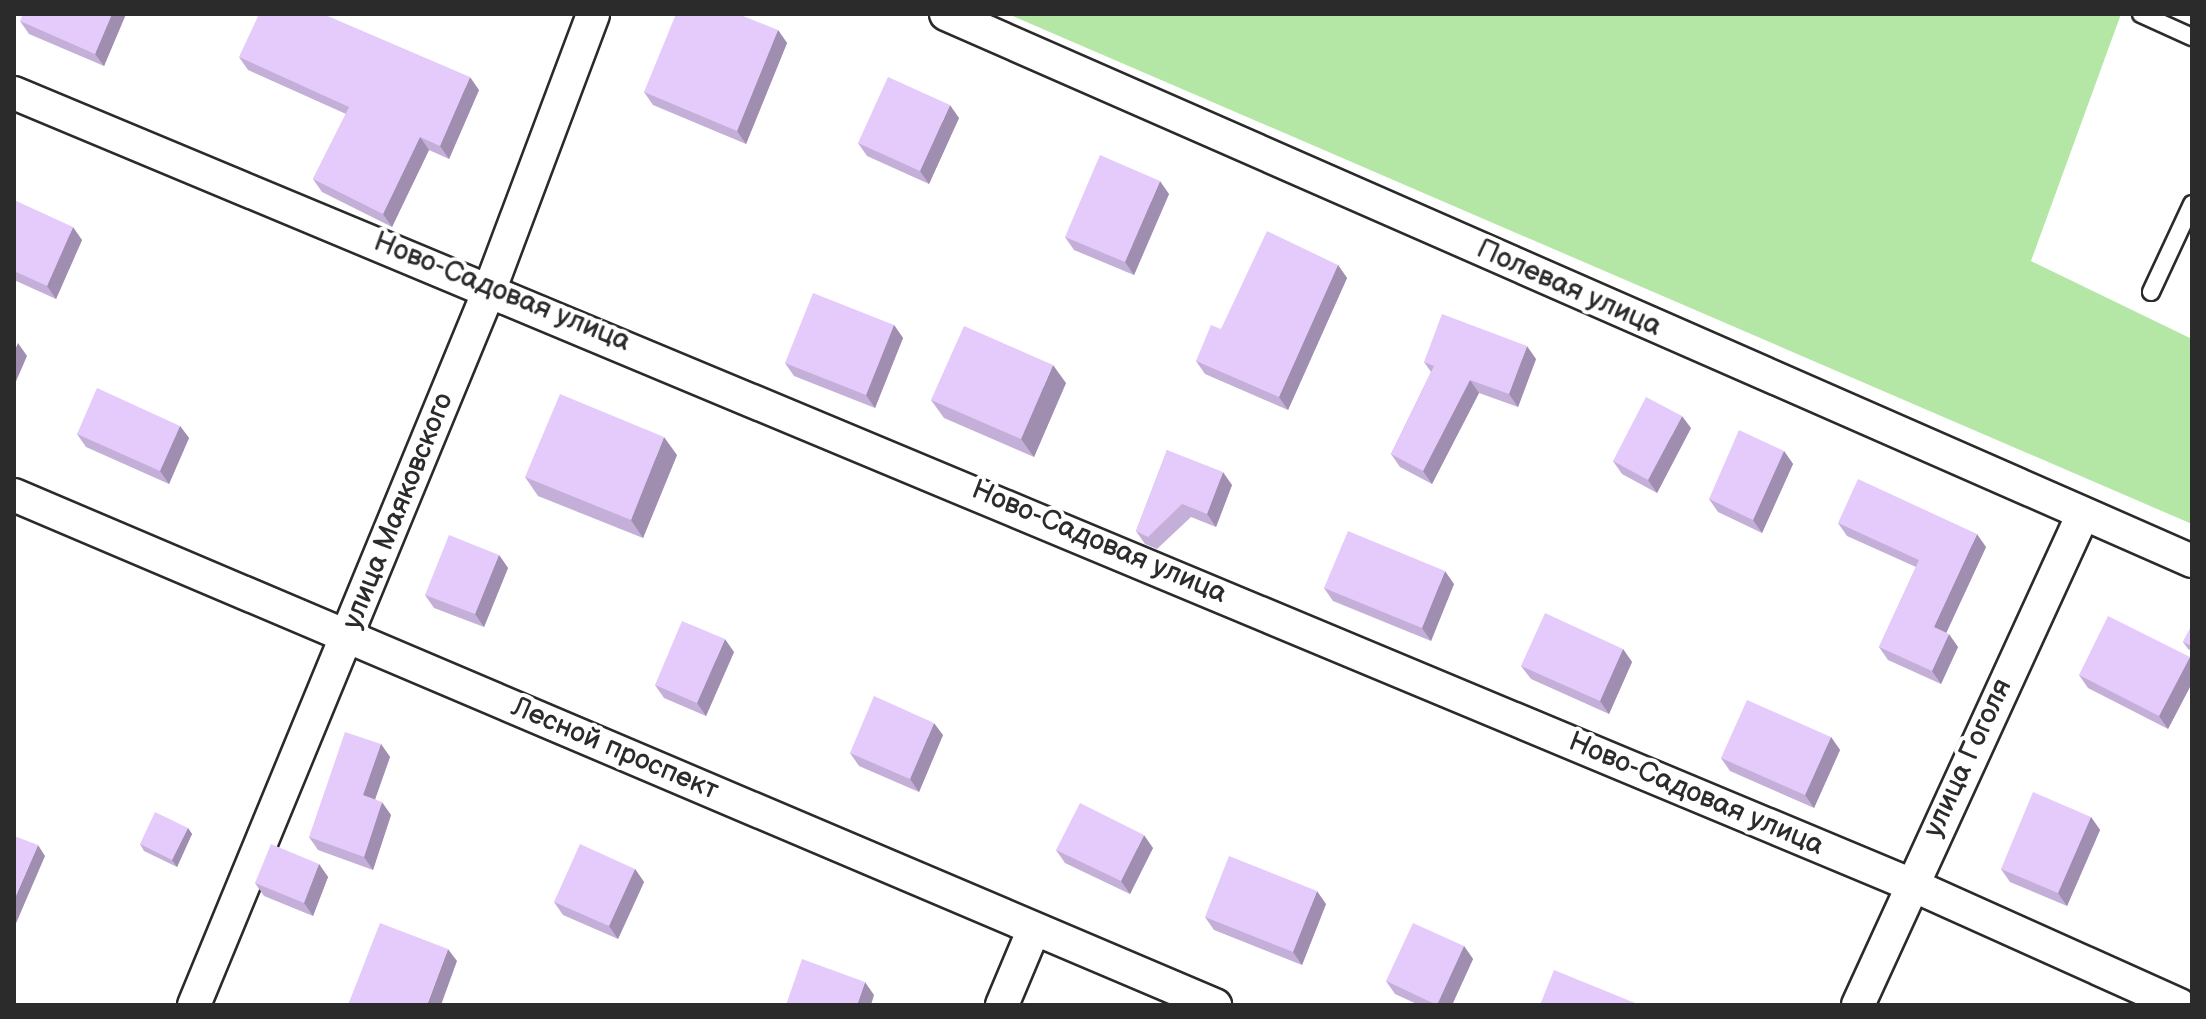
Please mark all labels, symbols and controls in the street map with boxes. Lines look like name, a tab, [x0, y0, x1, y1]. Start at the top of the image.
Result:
street label: Ново-Садовая улица	[369, 225, 635, 359]
street label: Полевая улица	[1471, 232, 1667, 344]
street label: улица Маяковского	[335, 388, 461, 634]
street label: Ново-Садовая улица	[966, 473, 1232, 611]
street label: улица Гоголя	[1917, 673, 2019, 843]
street label: Лесной проспект	[507, 690, 723, 808]
street label: Ново-Садовая улица	[1563, 725, 1829, 863]

